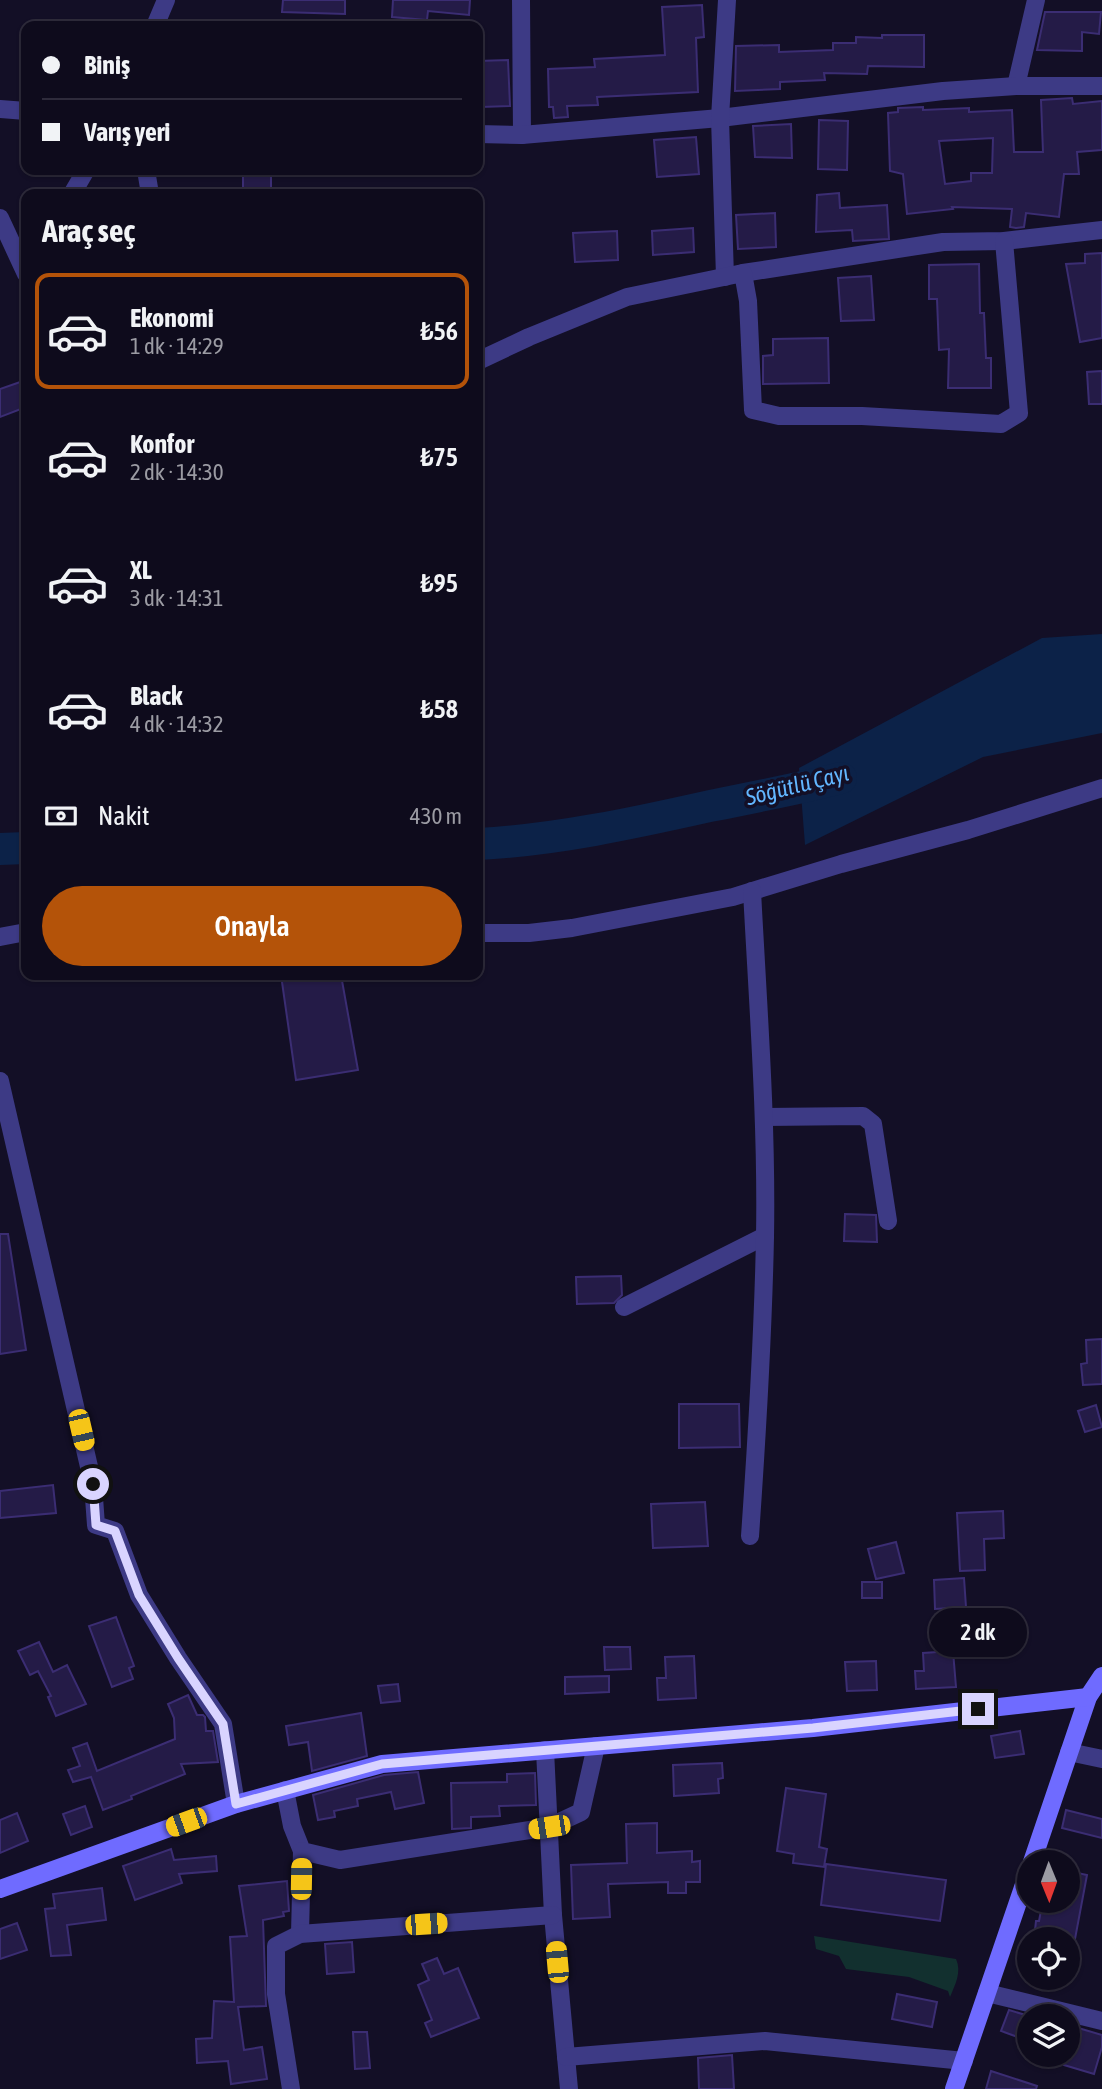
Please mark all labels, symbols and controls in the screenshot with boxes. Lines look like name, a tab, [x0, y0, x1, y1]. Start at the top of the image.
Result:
text: Biniş	[84, 50, 130, 80]
text: Varış yeri	[84, 117, 170, 147]
text: Araç seç	[42, 212, 135, 249]
icon: car	[46, 300, 109, 363]
text: Ekonomi	[130, 303, 214, 333]
text: ₺56	[421, 316, 458, 346]
text: 1 dk · 14:29	[130, 333, 224, 359]
icon: car	[46, 426, 109, 489]
text: Konfor	[130, 429, 194, 459]
text: ₺75	[421, 442, 458, 472]
text: 2 dk · 14:30	[130, 459, 224, 485]
icon: car	[46, 552, 109, 615]
text: XL	[130, 555, 152, 585]
text: ₺95	[421, 568, 458, 598]
text: 3 dk · 14:31	[130, 585, 224, 611]
icon: car	[46, 678, 109, 741]
text: Black	[130, 681, 182, 711]
text: ₺58	[421, 694, 458, 724]
text: 4 dk · 14:32	[130, 711, 224, 737]
water label: Söğütlü Çayı	[742, 760, 851, 811]
icon: cash	[42, 797, 80, 835]
text: Nakit	[98, 801, 150, 831]
text: 430 m	[410, 803, 462, 829]
button: Onayla	[42, 886, 462, 966]
car	[67, 1407, 96, 1453]
route start	[77, 1468, 109, 1500]
callout: 2 dk	[929, 1608, 1027, 1656]
text: 2 dk	[961, 1619, 995, 1645]
route end	[962, 1693, 994, 1725]
car	[163, 1805, 210, 1839]
car	[527, 1813, 572, 1841]
north arrow	[1017, 1850, 1080, 1913]
map controls	[1017, 1850, 1080, 2067]
car	[291, 1858, 312, 1900]
car	[405, 1912, 448, 1936]
button: locate	[1017, 1927, 1080, 1990]
car	[545, 1940, 570, 1984]
button: layers	[1017, 2004, 1080, 2067]

